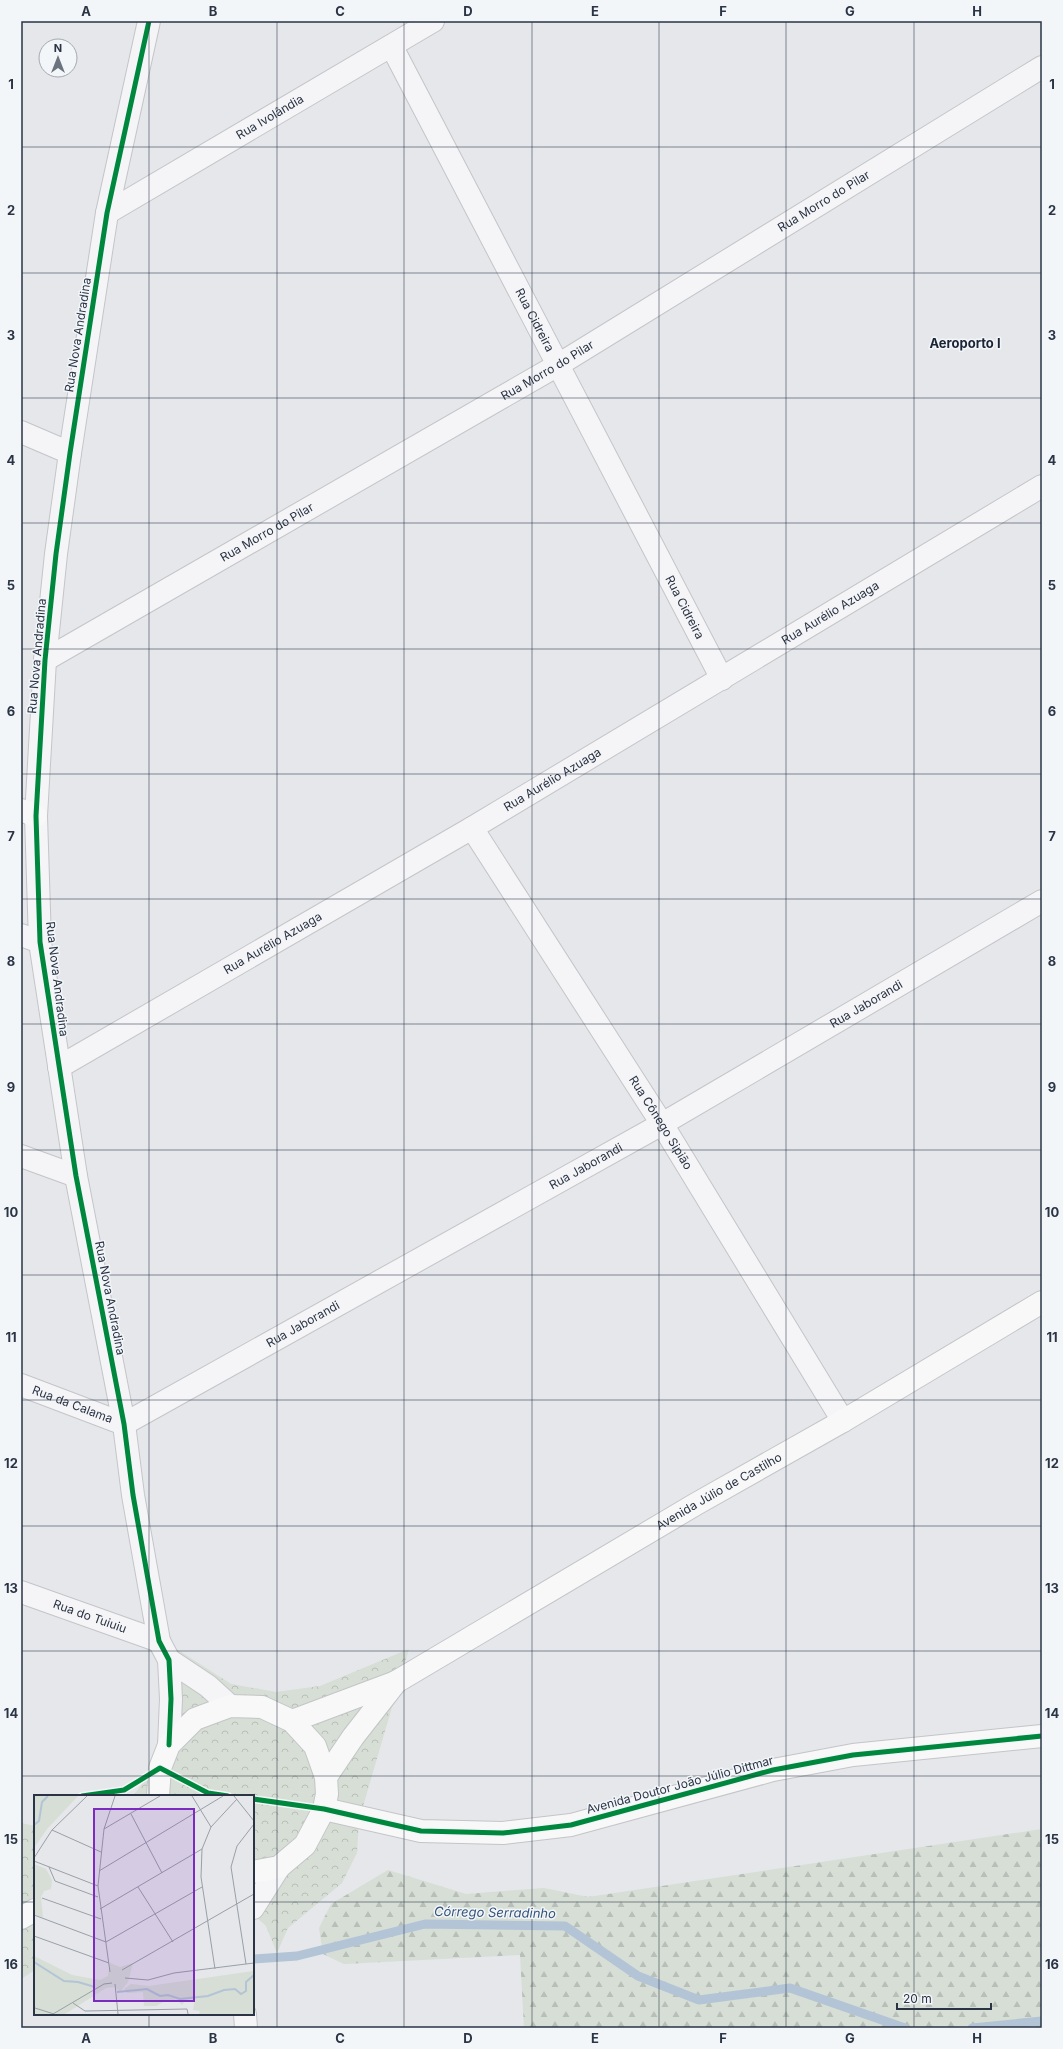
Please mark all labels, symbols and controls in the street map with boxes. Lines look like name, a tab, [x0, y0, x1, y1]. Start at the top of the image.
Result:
text: A	[81, 3, 91, 19]
text: B	[209, 3, 218, 19]
text: C	[335, 3, 345, 19]
text: D	[463, 3, 473, 19]
text: E	[591, 3, 599, 19]
text: F	[719, 3, 727, 19]
text: G	[845, 3, 855, 19]
text: H	[972, 3, 982, 19]
north arrow	[38, 38, 78, 78]
text: N	[54, 41, 62, 55]
text: 1	[8, 76, 14, 92]
text: 1	[1049, 76, 1055, 92]
street label: Rua Ivolândia	[233, 91, 306, 142]
street label: Rua Morro do Pilar	[775, 167, 873, 235]
text: 2	[7, 202, 15, 218]
text: 2	[1048, 202, 1056, 218]
street label: Rua Nova Andradina	[61, 277, 94, 393]
street label: Rua Cidreira	[512, 286, 558, 354]
text: 3	[7, 327, 15, 343]
text: 3	[1048, 327, 1056, 343]
district label: Aeroporto I	[929, 335, 1001, 351]
street label: Rua Morro do Pilar	[498, 336, 597, 403]
text: 4	[7, 452, 16, 468]
text: 4	[1048, 452, 1057, 468]
street label: Rua Morro do Pilar	[217, 499, 316, 565]
street label: Rua Cidreira	[662, 573, 708, 641]
text: 5	[7, 577, 15, 593]
text: 5	[1048, 577, 1056, 593]
street label: Rua Aurélio Azuaga	[779, 578, 881, 648]
street label: Rua Nova Andradina	[24, 598, 49, 714]
text: 6	[7, 703, 15, 719]
text: 6	[1048, 703, 1056, 719]
street label: Rua Aurélio Azuaga	[501, 744, 604, 814]
text: 7	[7, 828, 15, 844]
text: 7	[1048, 828, 1056, 844]
street label: Rua Aurélio Azuaga	[221, 909, 324, 977]
street label: Rua Nova Andradina	[43, 921, 72, 1037]
text: 8	[7, 953, 15, 969]
text: 8	[1048, 953, 1056, 969]
street label: Rua Jaborandi	[827, 976, 905, 1031]
street label: Rua Cônego Sipião	[626, 1073, 696, 1172]
text: 9	[7, 1079, 15, 1095]
text: 9	[1048, 1079, 1056, 1095]
street label: Rua Jaborandi	[546, 1139, 625, 1192]
text: 10	[4, 1204, 18, 1220]
text: 10	[1045, 1204, 1059, 1220]
street label: Rua Nova Andradina	[92, 1240, 129, 1356]
street label: Rua Jaborandi	[263, 1297, 342, 1350]
text: 11	[5, 1329, 17, 1345]
text: 11	[1046, 1329, 1058, 1345]
street label: Rua da Calama	[30, 1382, 115, 1426]
street label: Avenida Júlio de Castilho	[653, 1449, 784, 1533]
text: 12	[4, 1455, 18, 1471]
text: 12	[1045, 1455, 1059, 1471]
text: 13	[4, 1580, 18, 1596]
text: 13	[1045, 1580, 1059, 1596]
street label: Rua do Tuiuiu	[51, 1596, 129, 1636]
text: 14	[4, 1705, 18, 1721]
text: 14	[1045, 1705, 1059, 1721]
street label: Avenida Doutor João Júlio Dittmar	[585, 1752, 775, 1817]
inset map	[34, 1795, 254, 2015]
text: 15	[4, 1831, 18, 1847]
text: 15	[1045, 1831, 1059, 1847]
water label: Córrego Serradinho	[434, 1903, 556, 1921]
text: 16	[4, 1956, 18, 1972]
text: 16	[1045, 1956, 1059, 1972]
scale bar	[897, 1985, 991, 2011]
text: 20 m	[903, 1991, 932, 2006]
text: A	[81, 2030, 91, 2046]
text: B	[209, 2030, 218, 2046]
text: C	[335, 2030, 345, 2046]
text: D	[463, 2030, 473, 2046]
text: E	[591, 2030, 599, 2046]
text: F	[719, 2030, 727, 2046]
text: G	[845, 2030, 855, 2046]
text: H	[972, 2030, 982, 2046]

